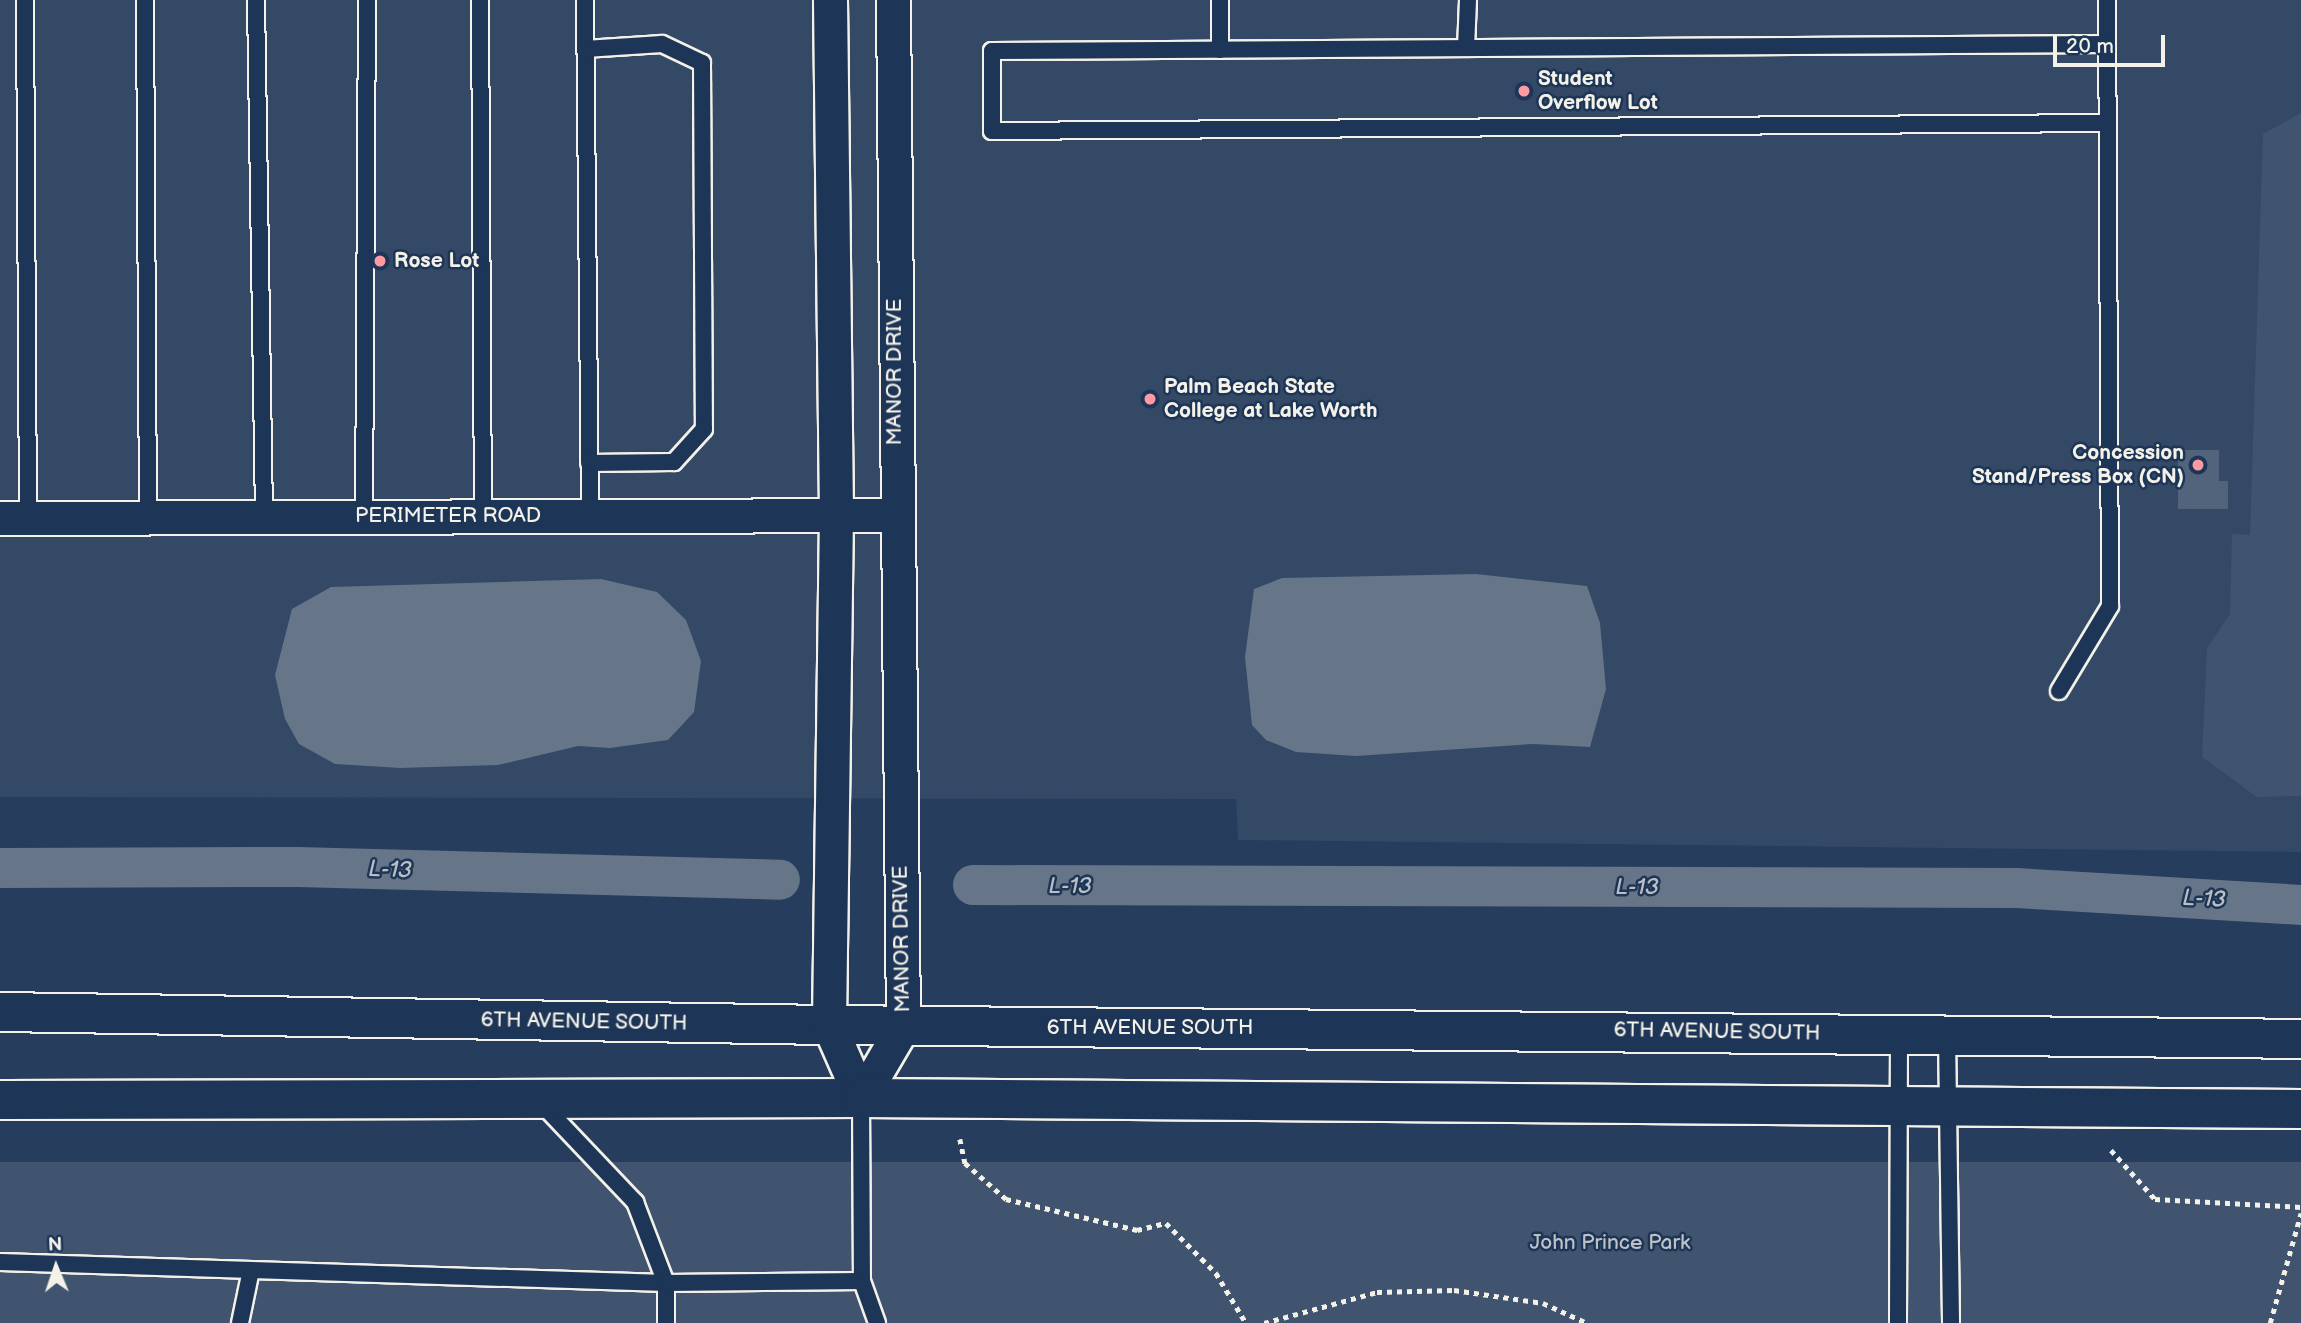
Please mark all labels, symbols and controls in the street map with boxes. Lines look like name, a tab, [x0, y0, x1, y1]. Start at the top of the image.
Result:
scale bar	[2056, 21, 2168, 65]
text: 20 m	[2066, 34, 2114, 59]
place label: Student Overflow Lot	[1538, 66, 1658, 116]
marker: Student Overflow Lot	[1516, 83, 1532, 99]
place label: Rose Lot	[394, 248, 479, 274]
marker: Rose Lot	[372, 253, 388, 269]
street label: MANOR DRIVE	[882, 299, 908, 445]
place label: Palm Beach State College at Lake Worth	[1164, 374, 1378, 424]
marker: Palm Beach State College at Lake Worth	[1142, 391, 1158, 407]
place label: Concession Stand/Press Box (CN)	[1972, 440, 2184, 490]
marker: Concession Stand/Press Box (CN)	[2190, 457, 2206, 473]
street label: PERIMETER ROAD	[355, 503, 541, 529]
water label: L-13	[368, 855, 412, 885]
street label: MANOR DRIVE	[888, 865, 916, 1013]
water label: L-13	[1048, 872, 1092, 900]
water label: L-13	[1615, 873, 1659, 901]
water label: L-13	[2182, 884, 2226, 914]
street label: 6TH AVENUE SOUTH	[480, 1008, 688, 1036]
street label: 6TH AVENUE SOUTH	[1046, 1015, 1254, 1041]
street label: 6TH AVENUE SOUTH	[1613, 1018, 1821, 1046]
park label: John Prince Park	[1530, 1230, 1690, 1256]
north arrow	[21, 1232, 91, 1302]
text: N	[48, 1234, 63, 1257]

